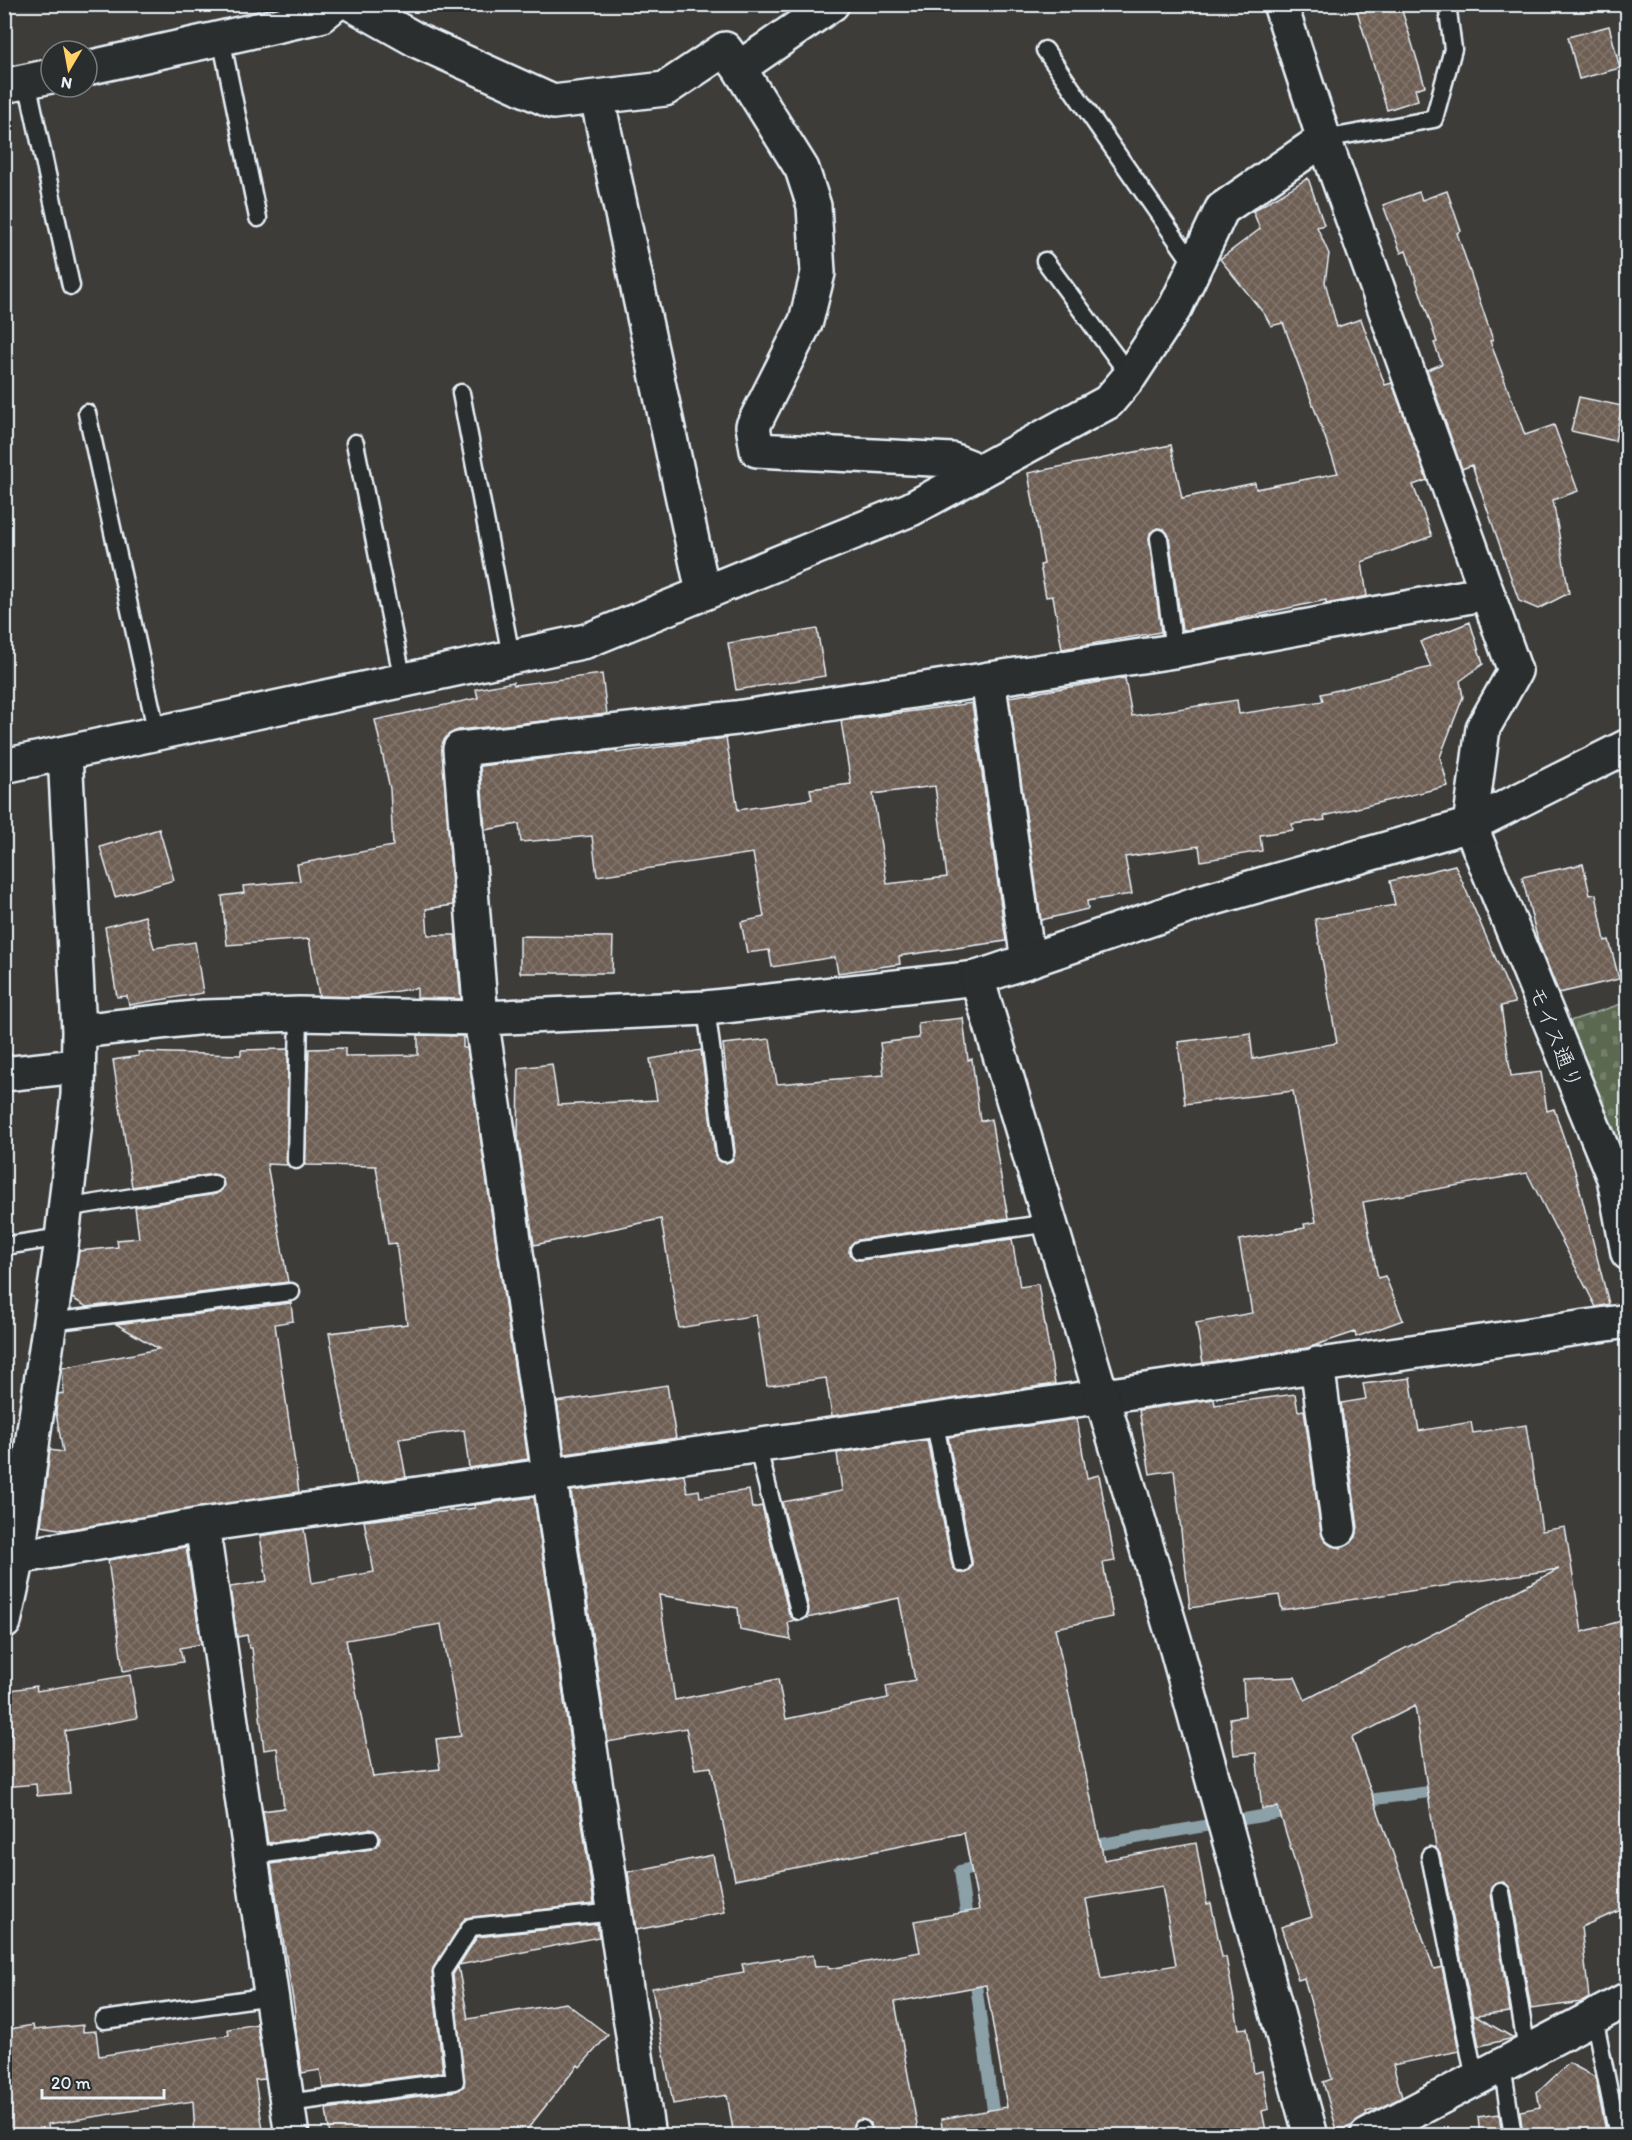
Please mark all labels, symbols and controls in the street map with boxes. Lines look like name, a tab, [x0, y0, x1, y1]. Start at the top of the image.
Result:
north arrow	[39, 39, 99, 99]
text: N	[60, 73, 73, 94]
street label: モイス通り	[1523, 982, 1588, 1093]
scale bar	[42, 2062, 164, 2100]
text: 20 m	[51, 2072, 91, 2094]

